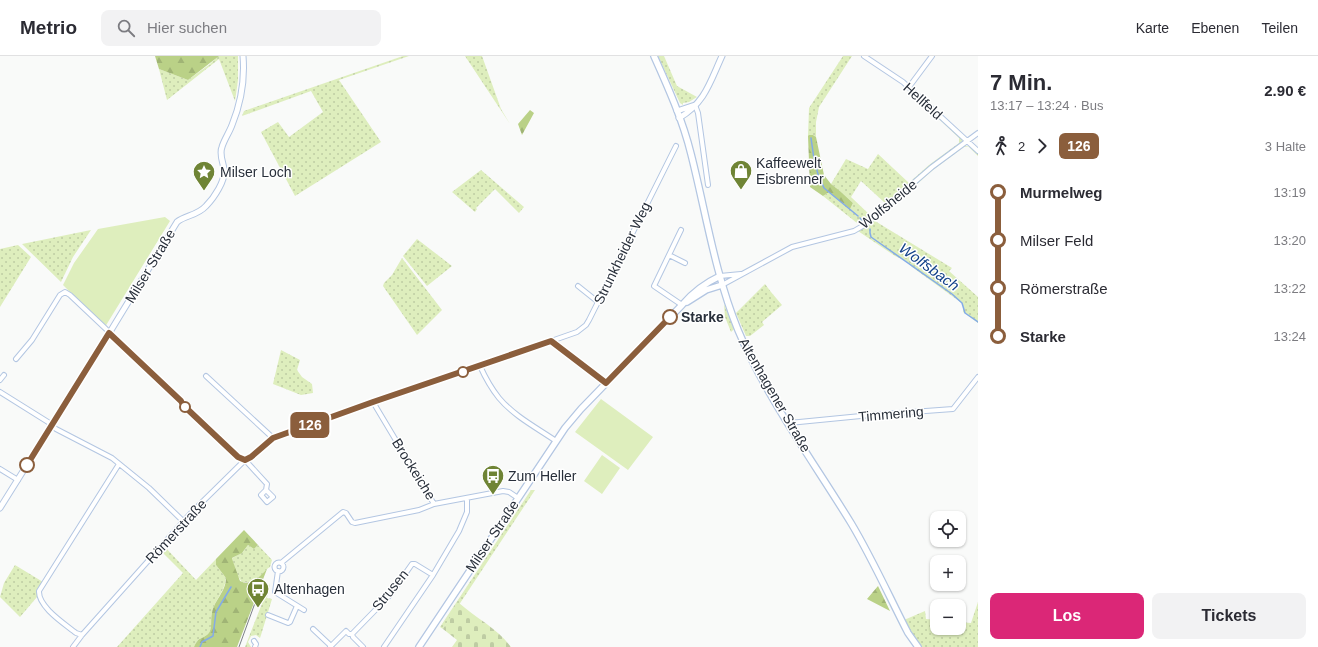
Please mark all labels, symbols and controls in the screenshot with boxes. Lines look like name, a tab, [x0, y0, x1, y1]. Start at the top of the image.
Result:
search box	[101, 10, 381, 46]
text: Metrio	[20, 17, 77, 38]
icon: search	[115, 17, 137, 39]
text: Hier suchen	[147, 19, 227, 36]
text: Karte	[1136, 20, 1169, 36]
text: Ebenen	[1191, 20, 1239, 36]
text: Teilen	[1261, 20, 1298, 36]
text: 7 Min.	[990, 70, 1052, 95]
street label: Hellfeld	[900, 79, 946, 123]
text: 2.90 €	[1264, 82, 1306, 99]
text: 13:17 – 13:24 · Bus	[990, 98, 1103, 113]
icon: walk	[990, 135, 1012, 157]
icon: forward	[1031, 135, 1053, 157]
text: 126	[1067, 138, 1091, 154]
text: 2	[1018, 139, 1025, 154]
text: 3 Halte	[1265, 139, 1306, 154]
place label: Kaffeewelt Eisbrenner	[756, 155, 824, 187]
shop icon: Kaffeewelt Eisbrenner	[728, 158, 754, 191]
place icon: Milser Loch	[191, 159, 217, 192]
place label: Milser Loch	[220, 164, 292, 180]
street label: Wolfsheide	[856, 176, 920, 232]
text: Murmelweg	[1020, 184, 1103, 201]
text: 13:19	[1273, 185, 1306, 200]
street label: Strunkheider Weg	[590, 199, 654, 307]
street label: Milser Straße	[122, 226, 178, 306]
text: Milser Feld	[1020, 232, 1093, 249]
text: 13:20	[1273, 233, 1306, 248]
water label: Wolfsbach	[896, 239, 963, 294]
text: Römerstraße	[1020, 280, 1108, 297]
text: 13:22	[1273, 281, 1306, 296]
marker: Starke	[662, 309, 678, 325]
place label: Starke	[681, 309, 724, 325]
text: Starke	[1020, 328, 1066, 345]
text: 13:24	[1273, 329, 1306, 344]
street label: Altenhagener Straße	[736, 335, 814, 455]
unlabelled marker	[457, 366, 469, 378]
unlabelled marker	[179, 401, 191, 413]
street label: Timmering	[858, 403, 924, 425]
line badge: 126	[287, 412, 333, 438]
text: 126	[298, 417, 322, 433]
street label: Brockeiche	[389, 435, 439, 503]
unlabelled marker	[19, 457, 35, 473]
bus stop icon: Zum Heller	[480, 463, 506, 496]
place label: Zum Heller	[508, 468, 577, 484]
street label: Römerstraße	[142, 496, 210, 566]
street label: Milser Straße	[462, 497, 522, 575]
map controls	[930, 511, 966, 635]
button: locate	[930, 511, 966, 547]
button: +	[930, 555, 966, 591]
street label: Strusen	[369, 566, 411, 614]
bus stop icon: Altenhagen	[245, 576, 271, 609]
place label: Altenhagen	[274, 581, 345, 597]
button: Los	[990, 593, 1144, 639]
button: Tickets	[1152, 593, 1306, 639]
button: −	[930, 599, 966, 635]

